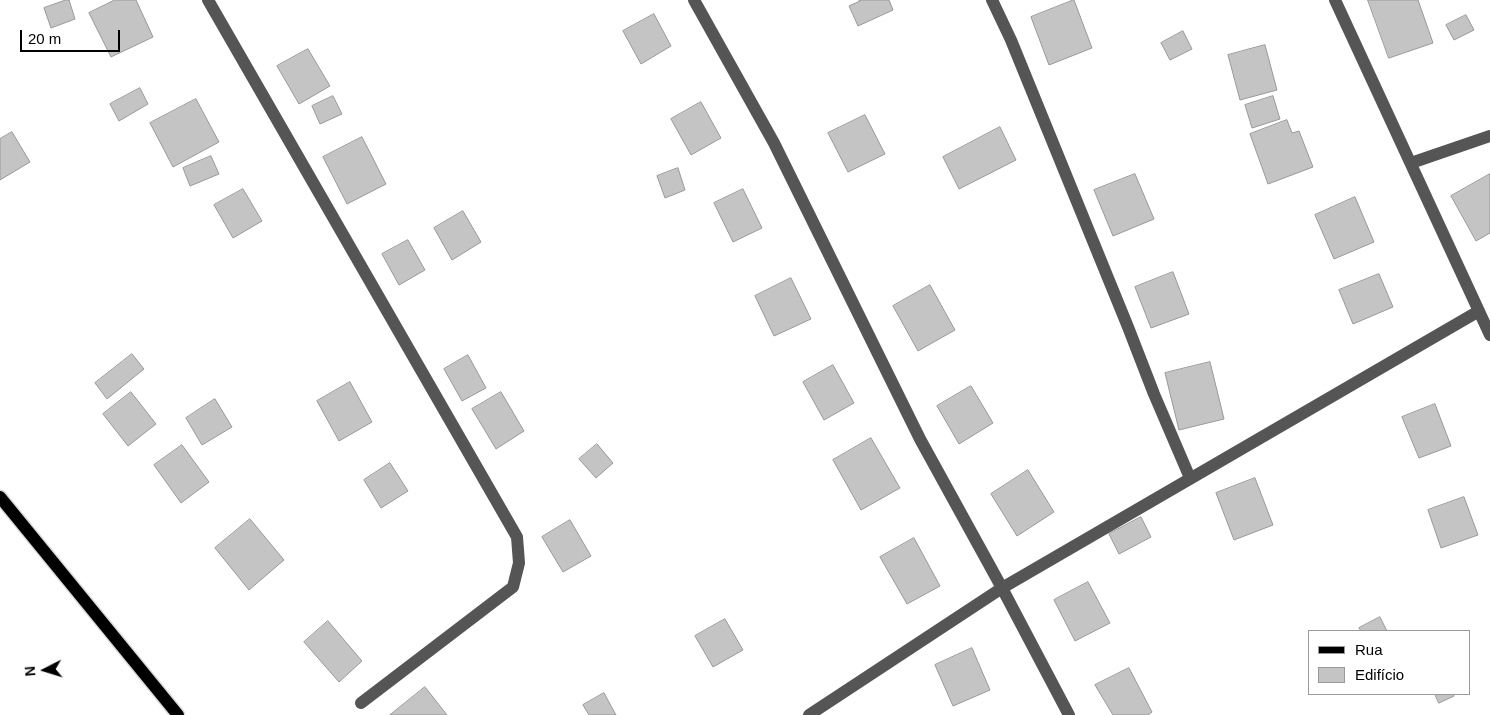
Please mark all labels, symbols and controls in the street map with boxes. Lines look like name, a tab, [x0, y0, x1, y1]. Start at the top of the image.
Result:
scale bar	[22, 20, 122, 52]
text: 20 m	[28, 30, 61, 47]
legend	[1308, 630, 1470, 695]
text: Rua	[1355, 641, 1383, 658]
north arrow	[20, 645, 70, 695]
text: N	[22, 666, 38, 677]
text: Edifício	[1355, 666, 1404, 683]

